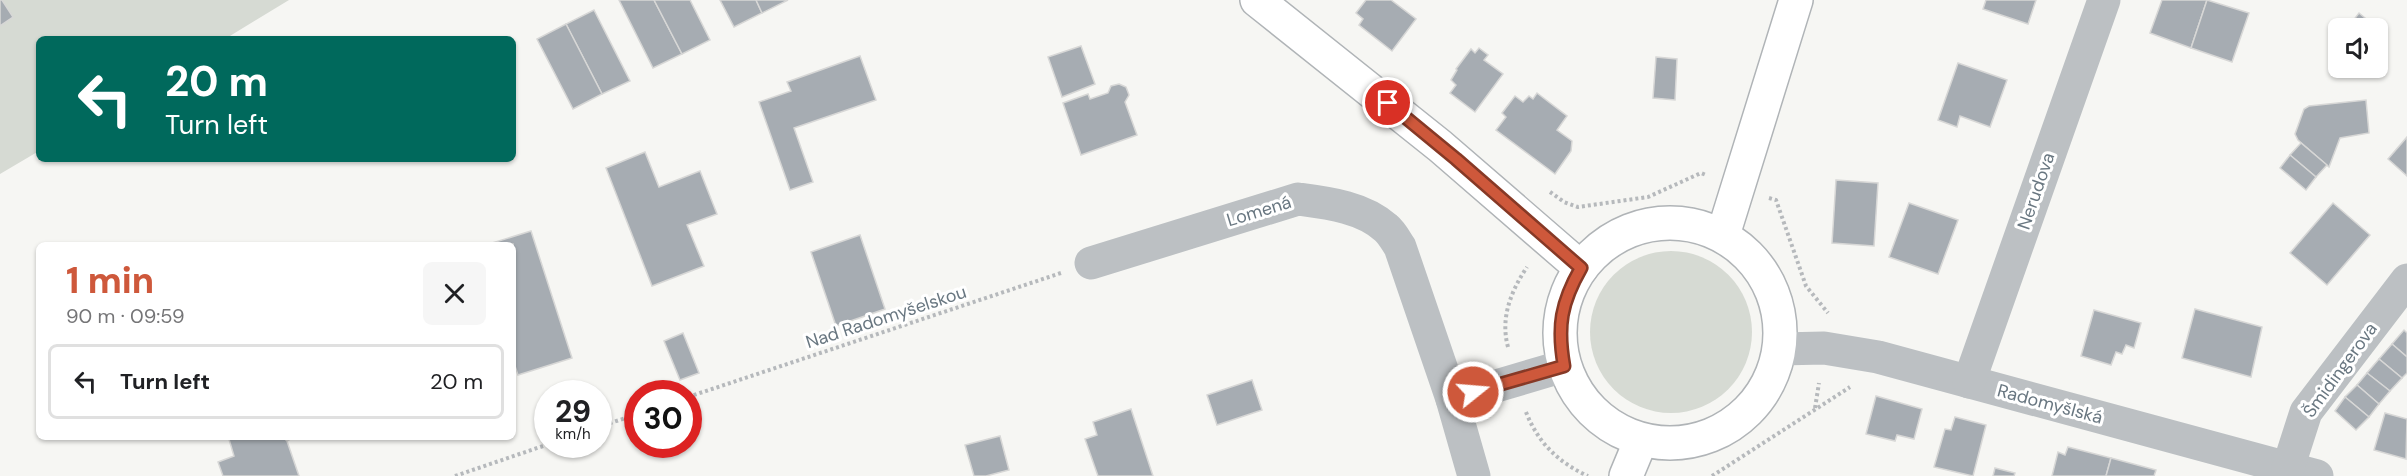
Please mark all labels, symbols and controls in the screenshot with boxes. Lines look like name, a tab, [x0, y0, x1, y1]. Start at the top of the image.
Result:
map controls	[2328, 18, 2388, 78]
button: sound	[2328, 18, 2388, 78]
text: 20 m	[165, 54, 268, 109]
icon: left	[66, 60, 144, 138]
pin	[1362, 77, 1413, 128]
icon: arrive	[1371, 86, 1404, 119]
text: Turn left	[165, 107, 268, 142]
street label: Nerudova	[2012, 149, 2060, 233]
street label: Lomená	[1224, 190, 1294, 232]
text: 1 min	[66, 257, 154, 304]
button: close	[423, 262, 486, 325]
street label: Nad Radomyšelskou	[803, 280, 969, 354]
text: 90 m · 09:59	[66, 303, 184, 329]
street label: Šmidingerova	[2297, 318, 2383, 422]
position arrow	[1441, 360, 1505, 424]
icon: left	[69, 365, 102, 398]
text: Turn left	[120, 367, 210, 396]
text: 20 m	[430, 367, 483, 396]
street label: Radomyšlská	[1995, 378, 2105, 430]
speed limit sign: 30	[624, 380, 702, 458]
text: 29	[555, 392, 591, 431]
text: km/h	[555, 424, 591, 444]

